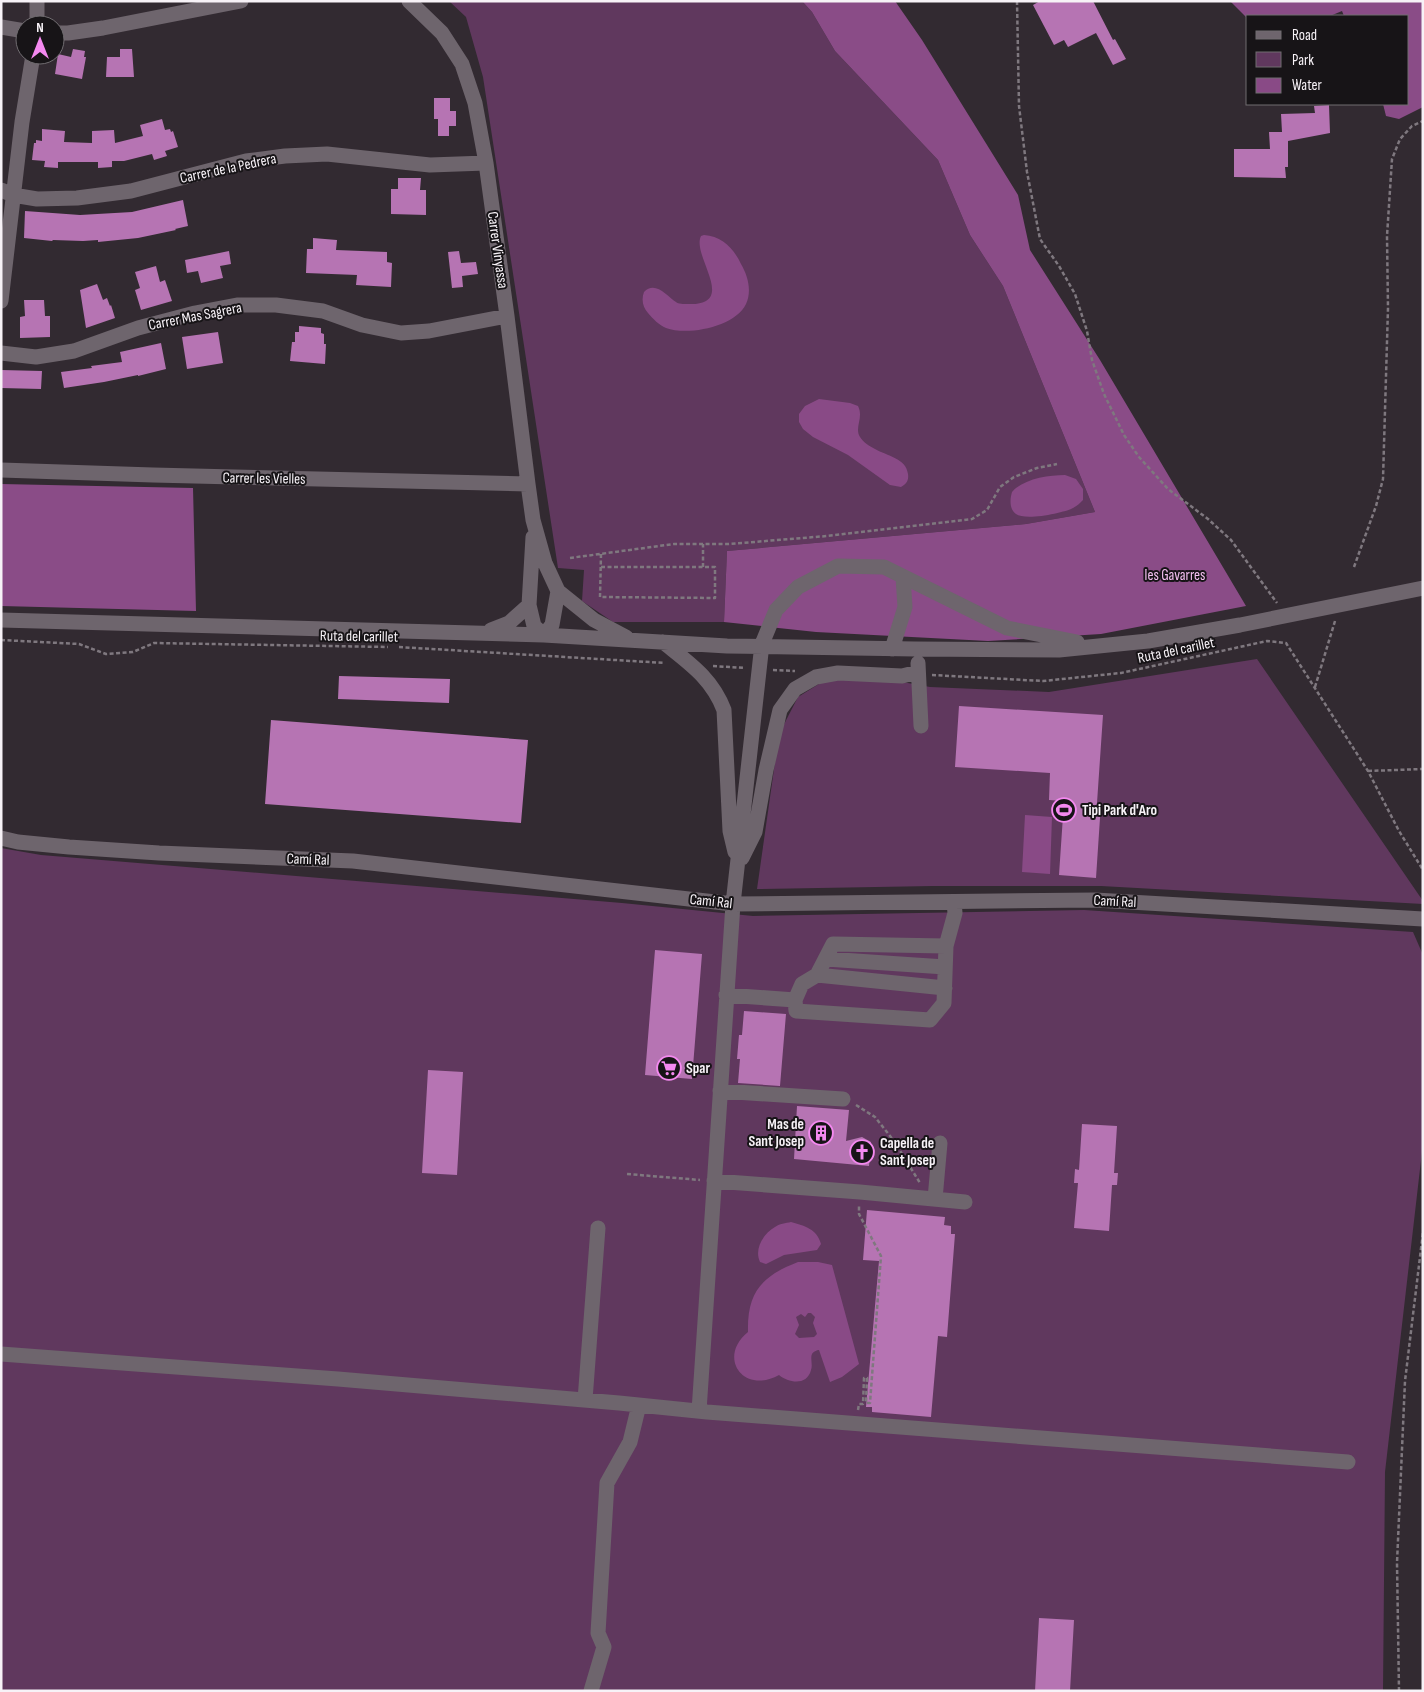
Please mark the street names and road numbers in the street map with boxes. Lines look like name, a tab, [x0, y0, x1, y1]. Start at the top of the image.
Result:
street label: Carrer de la Pedrera	[178, 149, 278, 188]
street label: Carrer Vinyassa	[483, 210, 512, 290]
street label: Carrer Mas Sagrera	[147, 298, 243, 335]
street label: Carrer les Vielles	[222, 468, 306, 489]
street label: Ruta del carillet	[320, 626, 399, 647]
street label: Ruta del carillet	[1136, 633, 1217, 668]
street label: Camí Ral	[286, 849, 330, 870]
street label: Camí Ral	[689, 890, 733, 913]
street label: Camí Ral	[1093, 891, 1137, 912]

